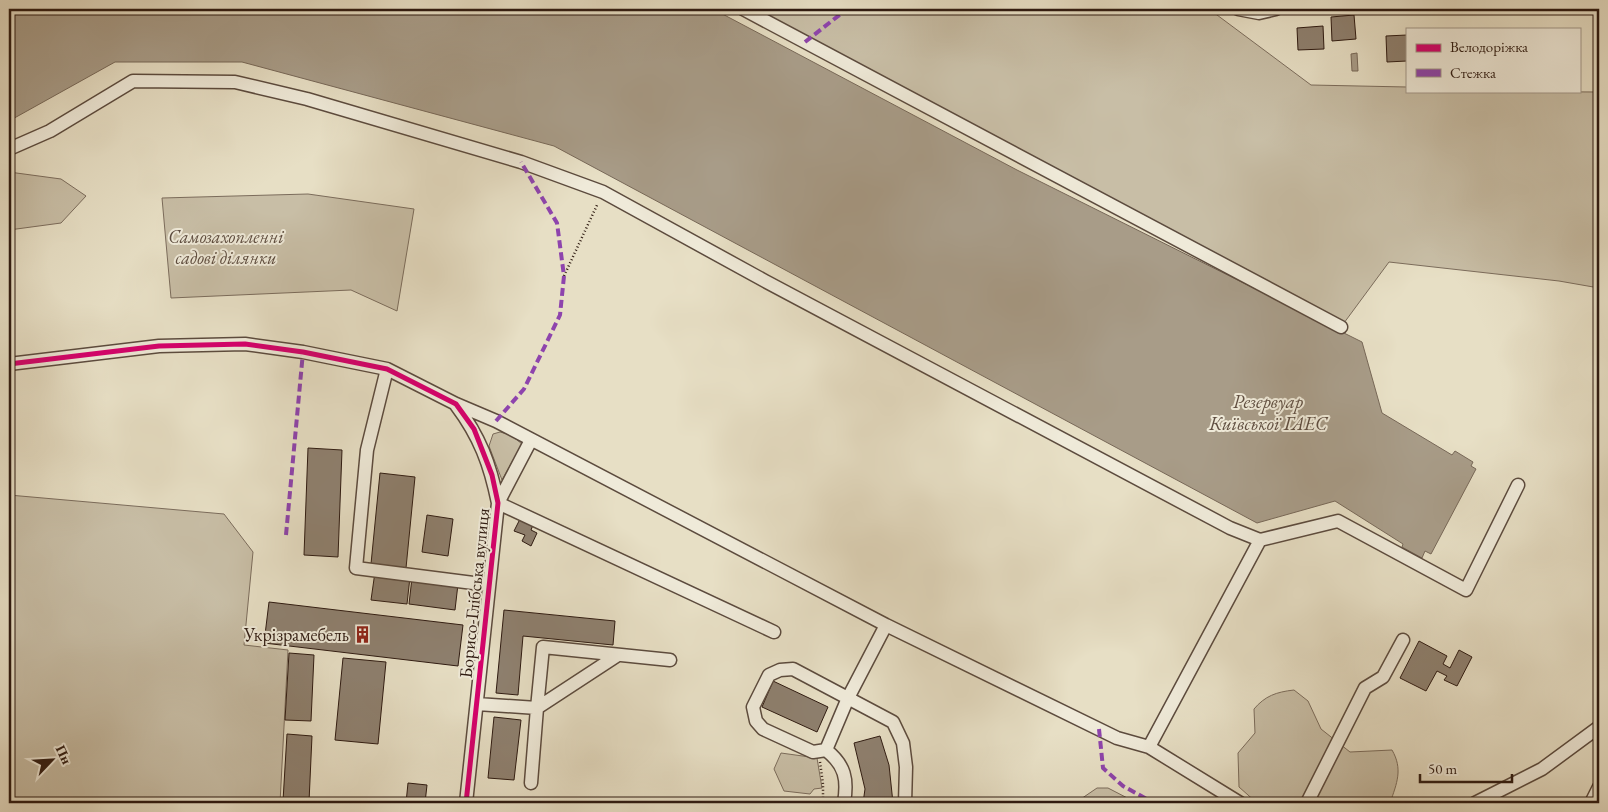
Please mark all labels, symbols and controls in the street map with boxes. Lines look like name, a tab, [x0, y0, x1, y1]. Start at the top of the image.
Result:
legend	[1406, 28, 1580, 92]
text: Велодоріжка	[1450, 37, 1528, 56]
text: Стежка	[1450, 63, 1496, 82]
park label: Самозахопленні садові ділянки	[168, 225, 284, 269]
water label: Резервуар Київської ГАЕС	[1208, 389, 1329, 436]
street label: Борисо-Глібська вулиця	[454, 507, 494, 679]
place label: Укрізрамебель	[243, 623, 349, 646]
building icon: Укрізрамебель	[353, 624, 373, 644]
north arrow	[28, 734, 78, 784]
text: Пн	[52, 742, 76, 767]
scale bar	[1420, 752, 1513, 784]
text: 50 m	[1428, 759, 1457, 778]

